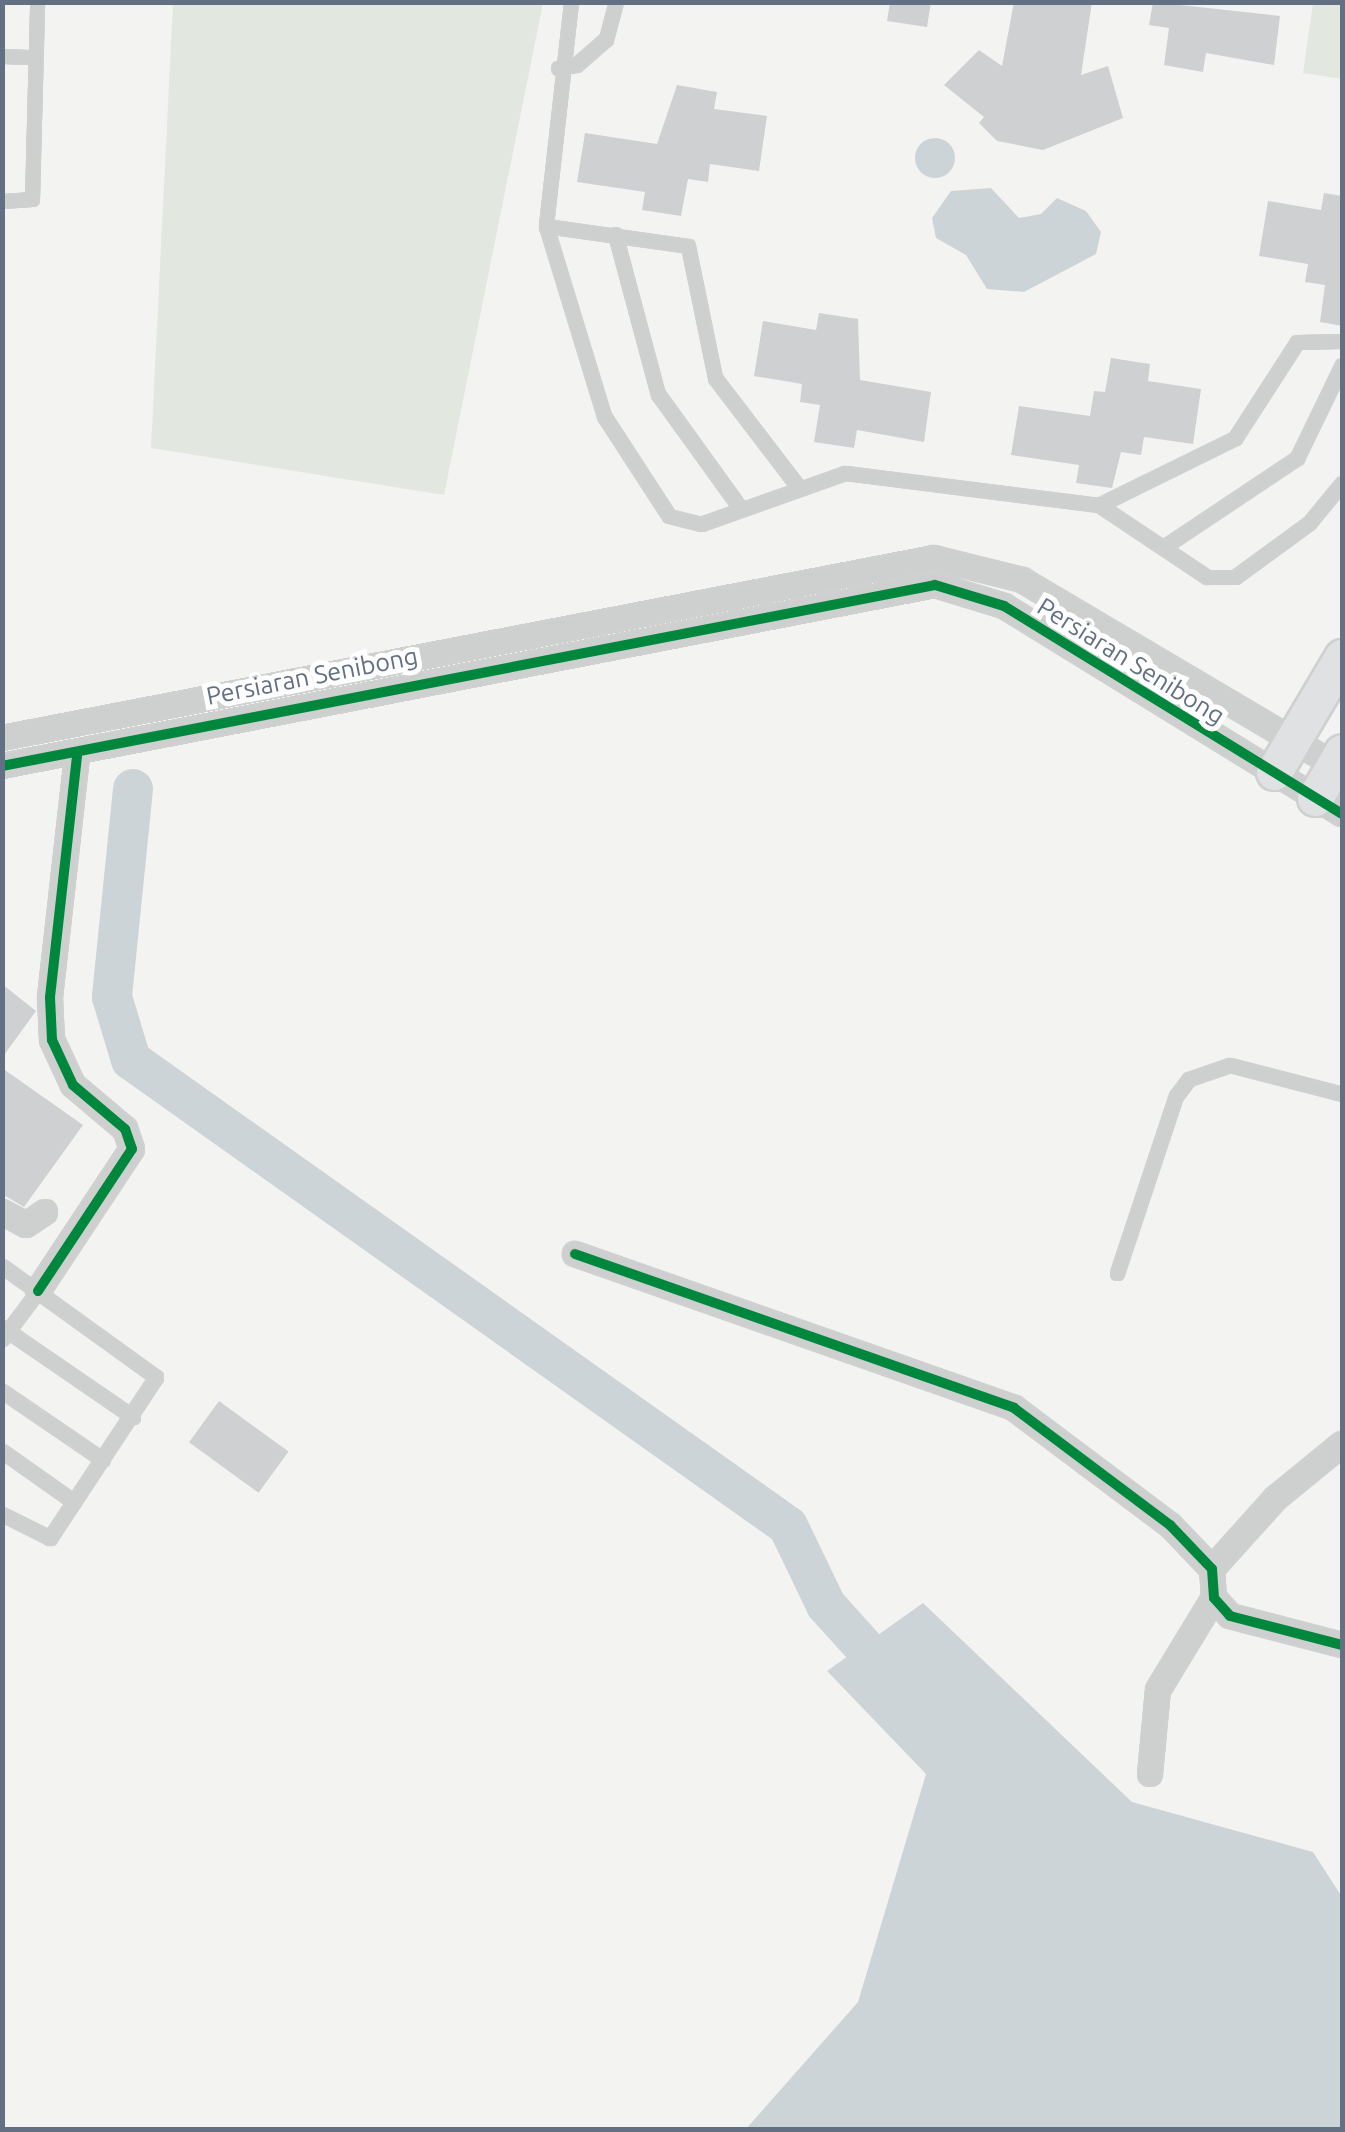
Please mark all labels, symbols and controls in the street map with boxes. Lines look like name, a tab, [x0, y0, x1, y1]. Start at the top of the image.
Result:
street label: Persiaran Senibong	[1032, 591, 1230, 731]
street label: Persiaran Senibong	[204, 641, 420, 711]

